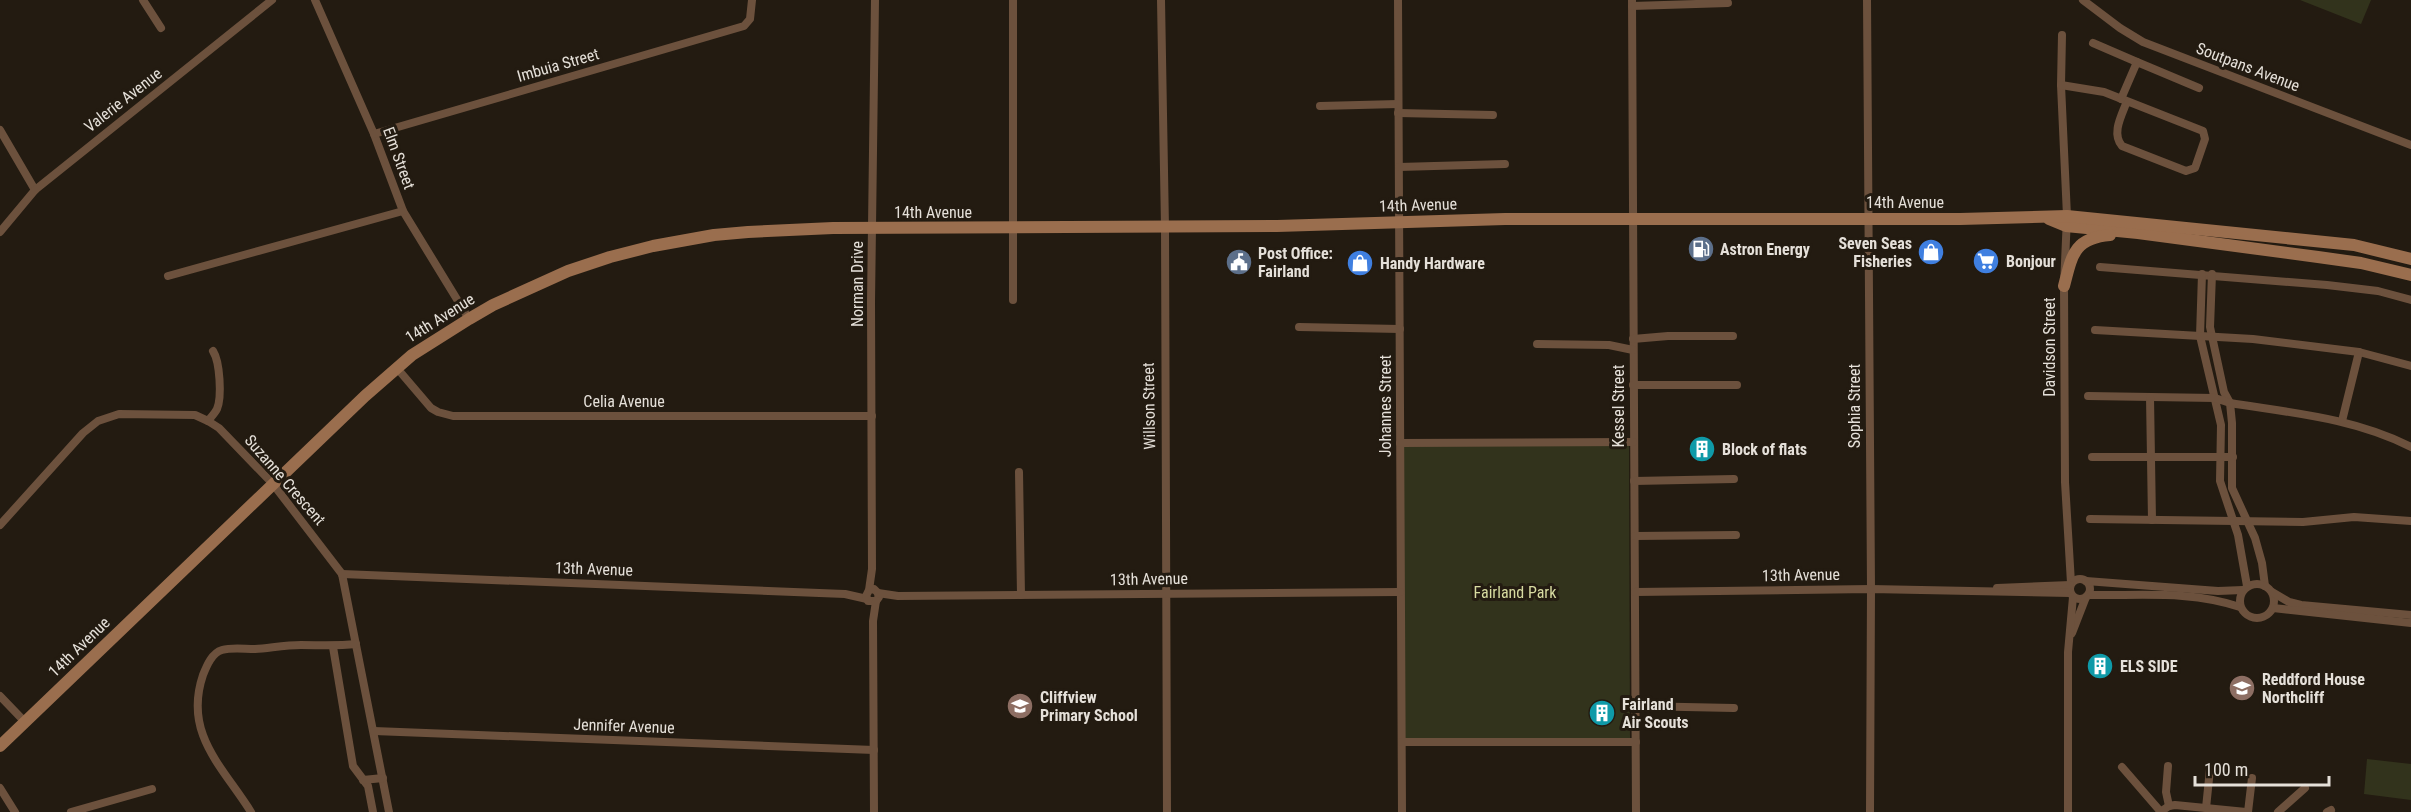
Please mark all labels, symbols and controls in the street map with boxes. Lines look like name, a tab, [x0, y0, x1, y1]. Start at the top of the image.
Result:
street label: Soutpans Avenue	[2194, 39, 2302, 95]
street label: Imbuia Street	[515, 44, 601, 86]
street label: Valerie Avenue	[80, 64, 166, 136]
street label: Elm Street	[379, 124, 419, 192]
street label: 14th Avenue	[1866, 193, 1944, 212]
street label: 14th Avenue	[1379, 194, 1457, 216]
street label: 14th Avenue	[894, 203, 972, 222]
fuel station icon: Astron Energy	[1686, 234, 1716, 264]
place label: Seven Seas Fisheries	[1838, 234, 1912, 271]
shop icon: Seven Seas Fisheries	[1916, 237, 1946, 267]
place label: Astron Energy	[1720, 240, 1810, 259]
street label: Norman Drive	[848, 241, 867, 327]
place label: Post Office: Fairland	[1258, 244, 1333, 281]
supermarket icon: Bonjour	[1971, 246, 2001, 276]
public building icon: Post Office: Fairland	[1224, 247, 1254, 277]
shop icon: Handy Hardware	[1345, 248, 1375, 278]
place label: Bonjour	[2006, 252, 2056, 271]
place label: Handy Hardware	[1380, 254, 1485, 273]
street label: 14th Avenue	[402, 289, 478, 347]
street label: Davidson Street	[2040, 297, 2059, 397]
street label: Johannes Street	[1376, 354, 1395, 457]
street label: Willson Street	[1139, 362, 1159, 450]
street label: Kessel Street	[1609, 364, 1628, 447]
street label: Sophia Street	[1845, 364, 1864, 448]
street label: Celia Avenue	[583, 392, 665, 411]
street label: Suzanne Crescent	[241, 431, 330, 529]
building icon: Block of flats	[1687, 434, 1717, 464]
place label: Block of flats	[1722, 440, 1807, 459]
street label: 13th Avenue	[555, 558, 633, 580]
street label: 13th Avenue	[1762, 565, 1840, 585]
street label: 13th Avenue	[1110, 569, 1188, 589]
park label: Fairland Park	[1474, 583, 1557, 602]
street label: 14th Avenue	[44, 613, 114, 681]
building icon: ELS SIDE	[2085, 651, 2115, 681]
place label: ELS SIDE	[2120, 657, 2178, 676]
place label: Reddford House Northcliff	[2262, 670, 2365, 707]
school or university icon: Reddford House Northcliff	[2227, 673, 2257, 703]
place label: Cliffview Primary School	[1040, 688, 1138, 725]
school or university icon: Cliffview Primary School	[1005, 691, 1035, 721]
place label: Fairland Air Scouts	[1622, 695, 1689, 732]
building icon: Fairland Air Scouts	[1587, 698, 1617, 728]
street label: Jennifer Avenue	[573, 715, 675, 737]
scale bar	[2195, 749, 2328, 787]
text: 100 m	[2204, 759, 2248, 780]

